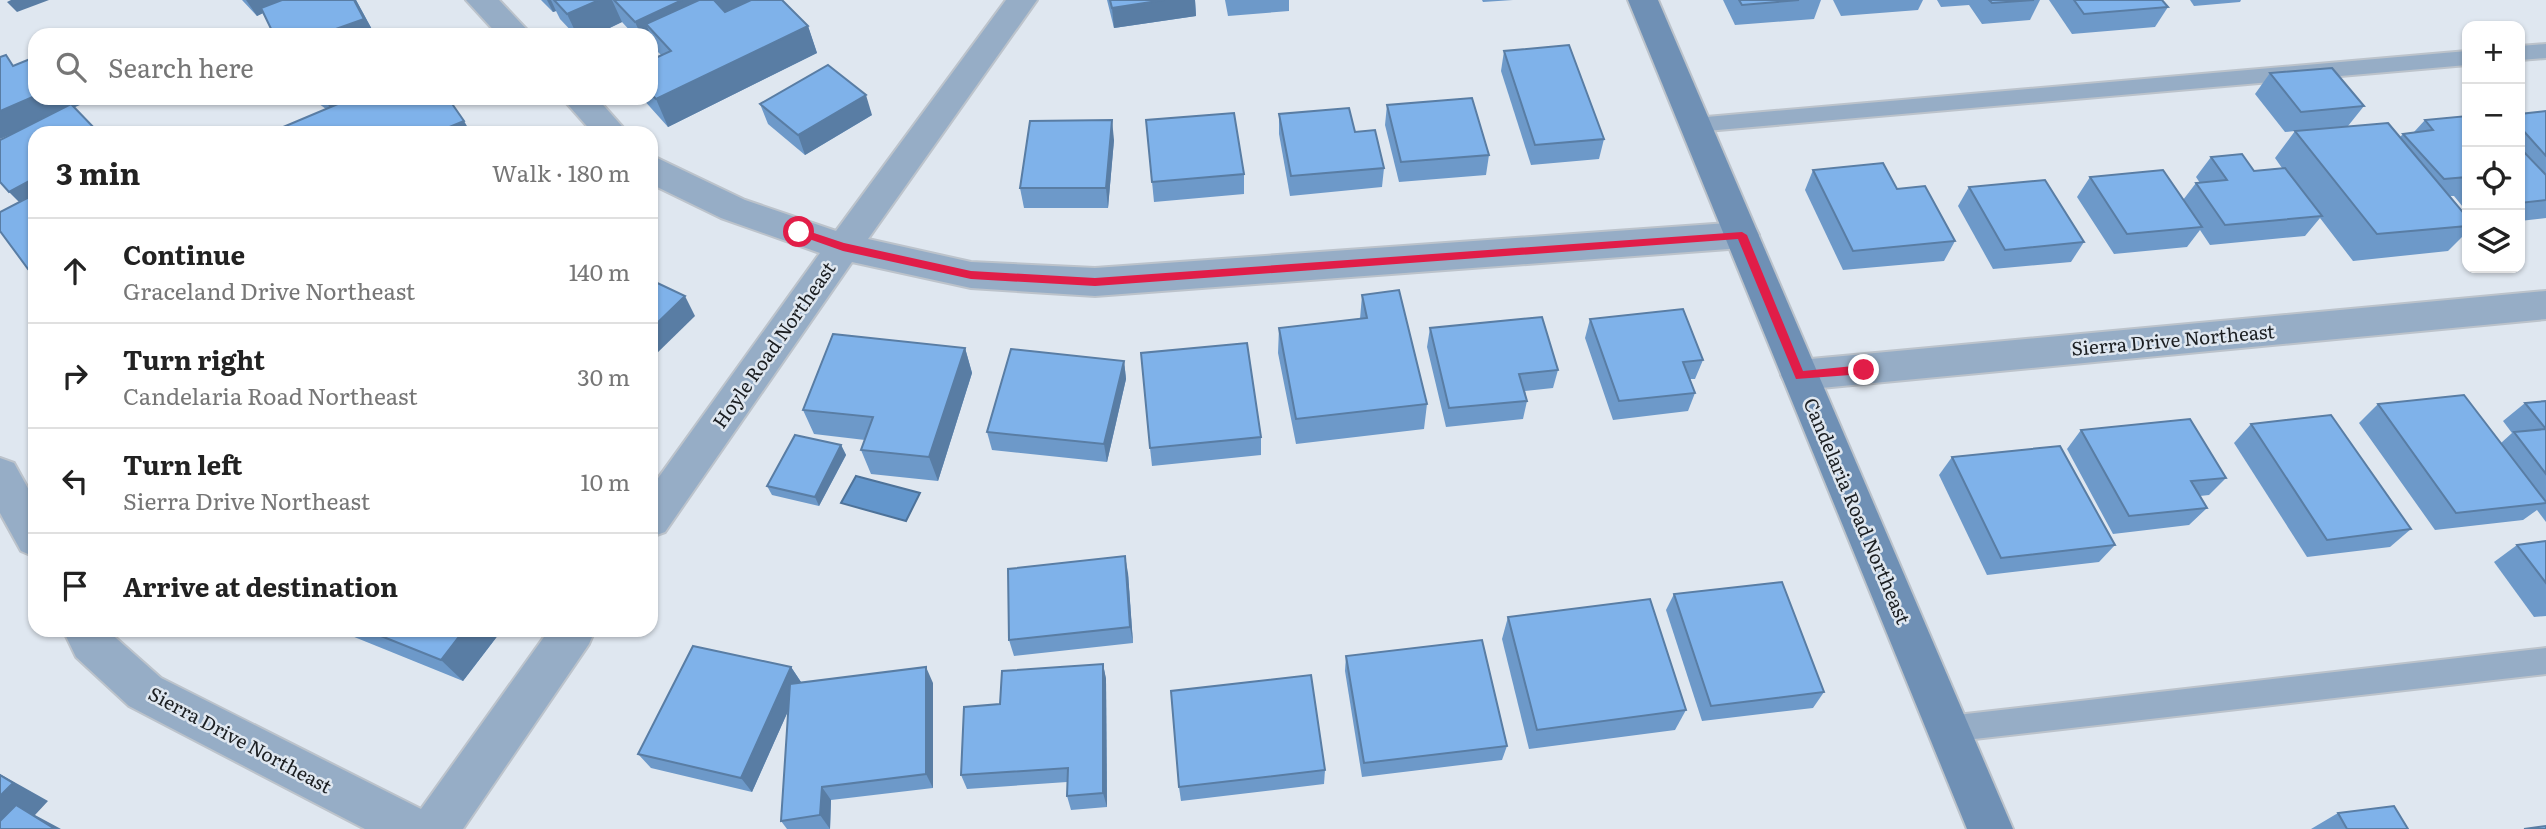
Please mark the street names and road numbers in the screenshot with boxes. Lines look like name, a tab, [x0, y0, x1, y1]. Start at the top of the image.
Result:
street label: Hoyle Road Northeast	[705, 255, 842, 433]
street label: Sierra Drive Northeast	[2070, 316, 2276, 362]
street label: Candelaria Road Northeast	[1798, 393, 1918, 628]
street label: Sierra Drive Northeast	[144, 679, 337, 800]

